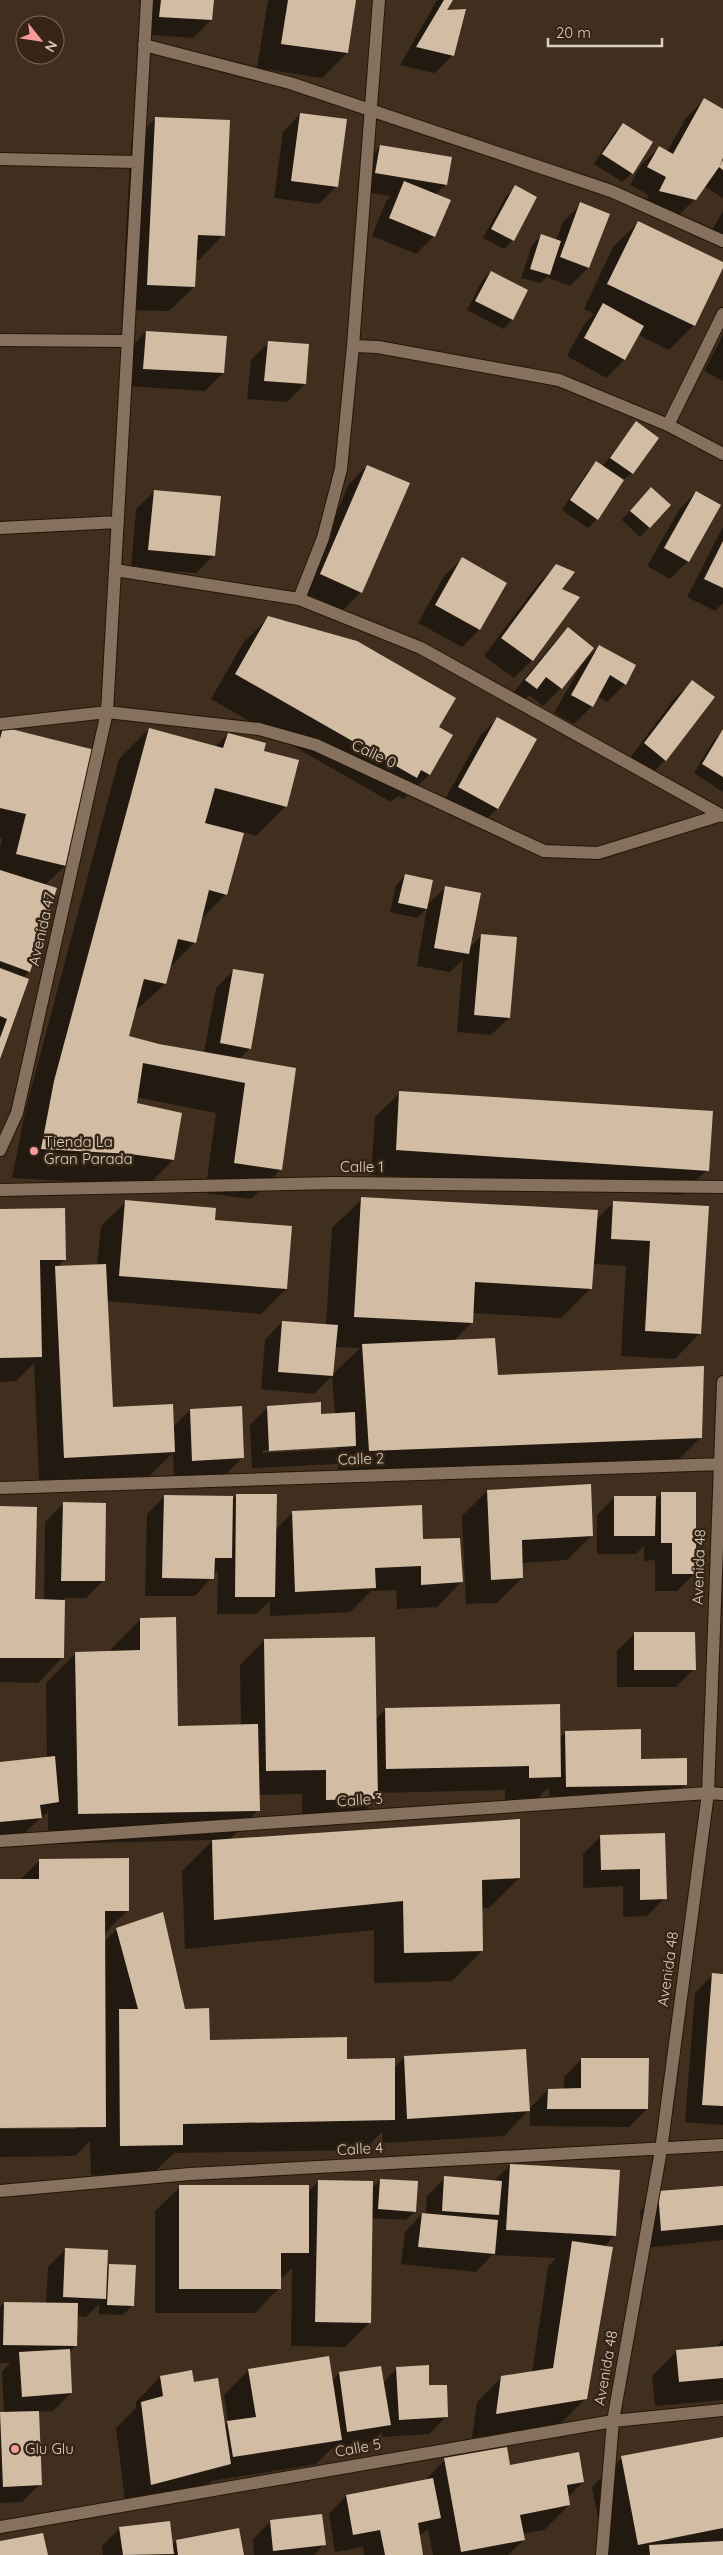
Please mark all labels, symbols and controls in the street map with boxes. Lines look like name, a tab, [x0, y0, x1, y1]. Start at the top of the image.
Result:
north arrow	[15, 15, 65, 65]
scale bar	[548, 15, 662, 47]
text: 20 m	[556, 23, 591, 42]
text: N	[41, 38, 62, 55]
street label: Calle 0	[349, 735, 400, 772]
street label: Avenida 47	[24, 890, 59, 968]
place label: Tienda La Gran Parada	[44, 1132, 133, 1168]
marker: Tienda La Gran Parada	[28, 1145, 40, 1157]
street label: Calle 1	[340, 1157, 384, 1176]
street label: Calle 2	[337, 1448, 385, 1469]
street label: Avenida 48	[688, 1529, 709, 1605]
street label: Calle 3	[336, 1788, 384, 1811]
street label: Avenida 48	[653, 1930, 682, 2008]
street label: Calle 4	[336, 2138, 384, 2159]
street label: Avenida 48	[590, 2329, 621, 2407]
street label: Calle 5	[333, 2434, 382, 2461]
place label: Glu Glu	[25, 2439, 74, 2458]
marker: Glu Glu	[9, 2443, 21, 2455]

